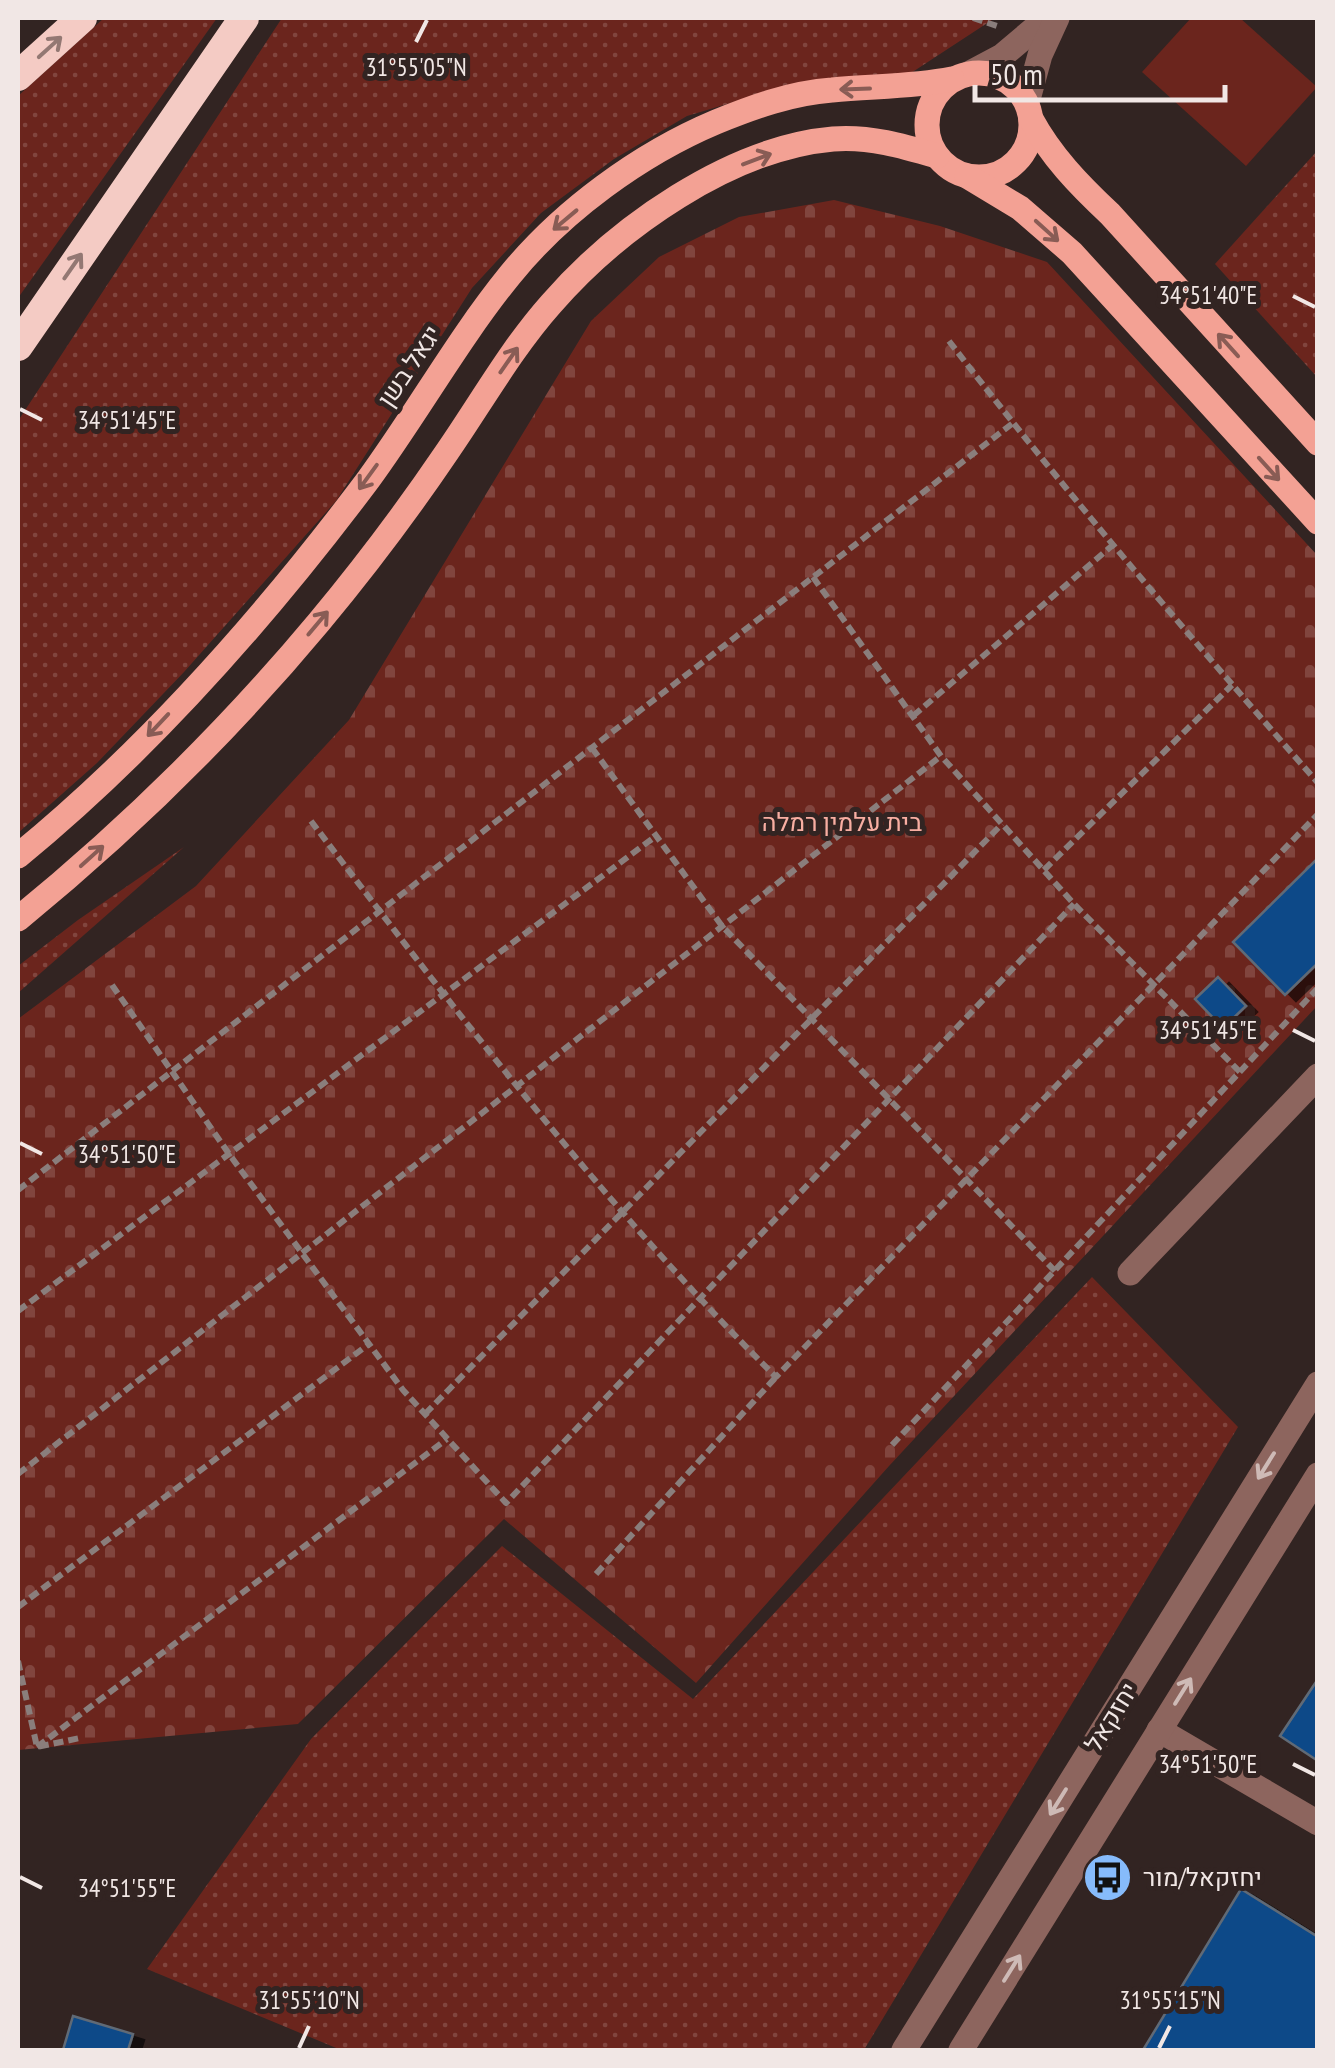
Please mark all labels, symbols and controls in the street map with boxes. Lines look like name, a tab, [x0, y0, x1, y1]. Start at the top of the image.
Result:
one-way arrow	[37, 36, 62, 59]
scale bar	[975, 40, 1225, 102]
text: 31°55'05"N	[365, 51, 467, 83]
text: 50 m	[990, 54, 1043, 93]
one-way arrow	[840, 80, 872, 99]
one-way arrow	[741, 149, 772, 167]
one-way arrow	[553, 209, 579, 231]
one-way arrow	[1034, 219, 1059, 242]
one-way arrow	[62, 252, 83, 280]
text: 34°51'40"E	[1159, 279, 1257, 311]
street label: יגאל בשן	[370, 319, 448, 413]
one-way arrow	[1217, 333, 1240, 358]
one-way arrow	[498, 347, 519, 374]
text: 34°51'45"E	[78, 404, 176, 436]
one-way arrow	[1257, 456, 1280, 481]
one-way arrow	[358, 463, 379, 491]
one-way arrow	[306, 610, 328, 636]
one-way arrow	[147, 712, 170, 737]
park label: בית עלמין רמלה	[762, 806, 922, 838]
one-way arrow	[79, 845, 104, 868]
text: 34°51'45"E	[1159, 1014, 1257, 1046]
text: 34°51'50"E	[78, 1138, 176, 1170]
one-way arrow	[1256, 1452, 1276, 1480]
street label: יחזקאל	[1077, 1676, 1145, 1758]
one-way arrow	[1173, 1677, 1194, 1706]
text: 34°51'50"E	[1159, 1748, 1257, 1780]
one-way arrow	[1048, 1787, 1068, 1816]
bus stop icon: יחזקאל/מור	[1082, 1851, 1134, 1903]
place label: יחזקאל/מור	[1143, 1861, 1262, 1893]
text: 34°51'55"E	[78, 1872, 176, 1904]
one-way arrow	[1002, 1954, 1022, 1982]
text: 31°55'10"N	[258, 1984, 360, 2016]
text: 31°55'15"N	[1119, 1984, 1221, 2016]

